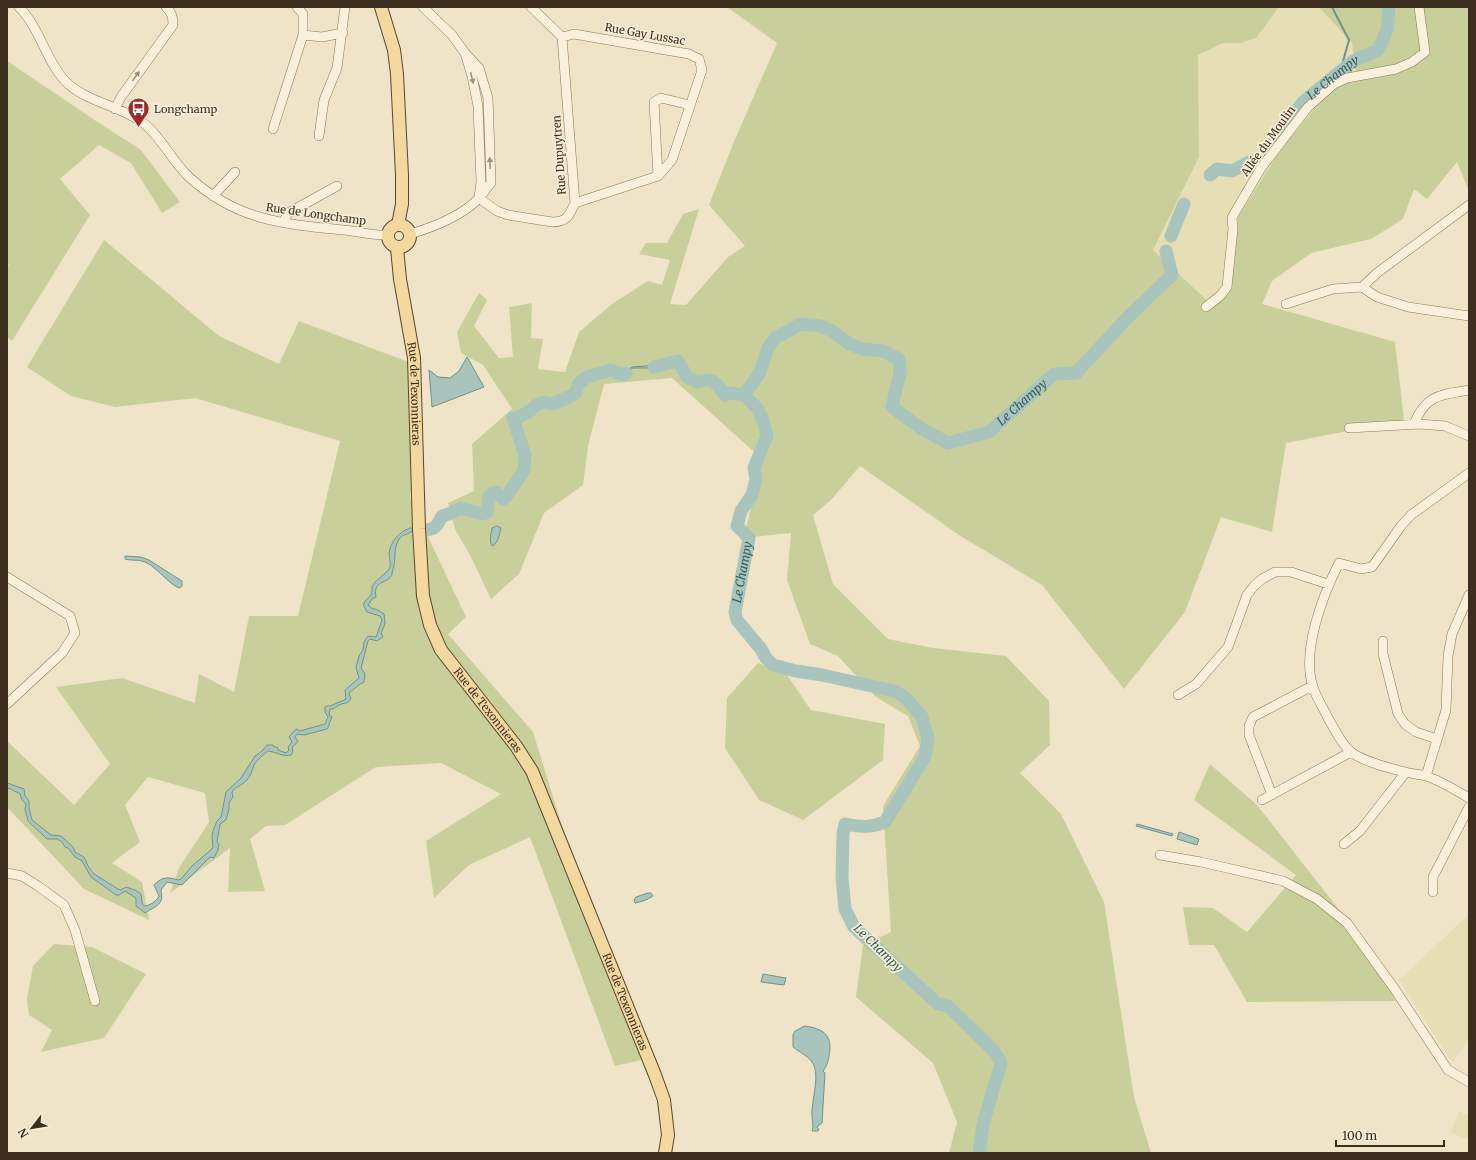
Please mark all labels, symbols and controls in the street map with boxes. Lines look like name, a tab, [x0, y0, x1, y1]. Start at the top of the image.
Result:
street label: Rue Gay Lussac	[604, 20, 687, 48]
water label: Le Champy	[1304, 51, 1361, 103]
one-way arrow	[132, 71, 140, 81]
one-way arrow	[470, 72, 476, 84]
bus stop icon: Longchamp	[125, 96, 151, 129]
place label: Longchamp	[154, 102, 217, 116]
street label: Allée du Moulin	[1237, 103, 1299, 180]
street label: Rue Dupuytren	[549, 114, 569, 195]
one-way arrow	[487, 156, 493, 169]
street label: Rue de Longchamp	[265, 200, 367, 228]
street label: Rue de Texonnieras	[404, 341, 424, 446]
water label: Le Champy	[993, 376, 1050, 429]
water label: Le Champy	[729, 540, 755, 604]
street label: Rue de Texonnieras	[451, 665, 525, 755]
water label: Le Champy	[851, 921, 906, 975]
street label: Rue de Texonnieras	[599, 951, 651, 1052]
north arrow	[12, 1108, 52, 1148]
scale bar	[1336, 1122, 1444, 1148]
text: N	[15, 1126, 32, 1140]
text: 100 m	[1342, 1128, 1377, 1143]

